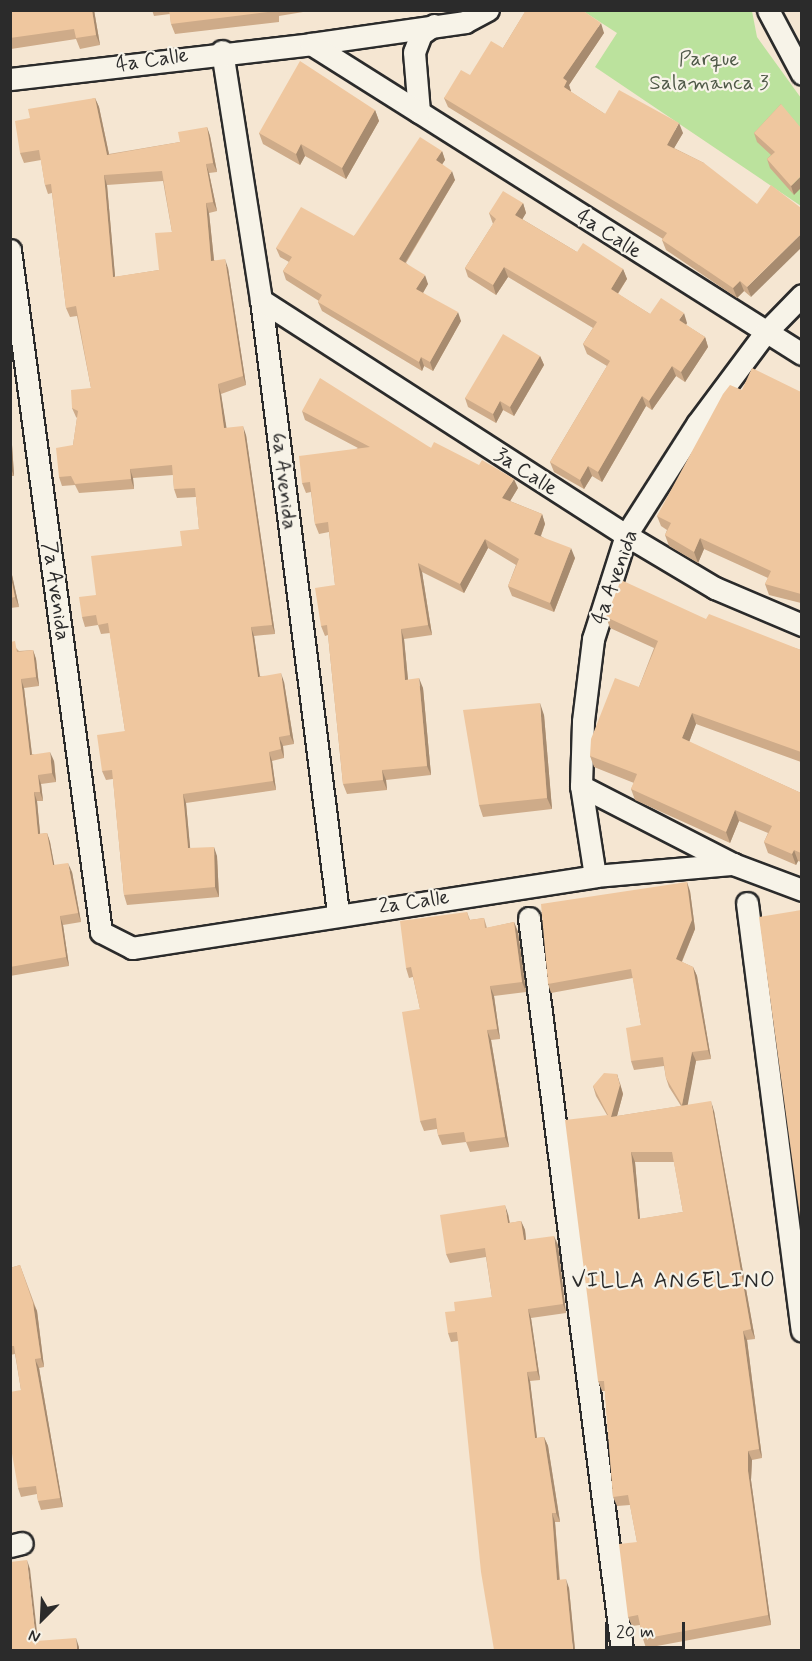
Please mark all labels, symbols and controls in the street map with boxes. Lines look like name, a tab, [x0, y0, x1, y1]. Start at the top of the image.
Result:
street label: 4a Calle	[114, 42, 190, 78]
park label: Parque Salamanca 3	[649, 46, 769, 96]
street label: 4a Calle	[571, 203, 647, 265]
street label: 6a Avenida	[266, 431, 302, 531]
street label: 3a Calle	[489, 442, 563, 502]
street label: 4a Avenida	[586, 526, 644, 628]
street label: 7a Avenida	[37, 540, 75, 642]
street label: 2a Calle	[377, 885, 451, 919]
district label: VILLA ANGELINO	[574, 1269, 774, 1295]
north arrow	[12, 1589, 72, 1649]
scale bar	[608, 1610, 688, 1648]
text: 20 m	[616, 1620, 654, 1644]
text: N	[25, 1624, 44, 1648]

